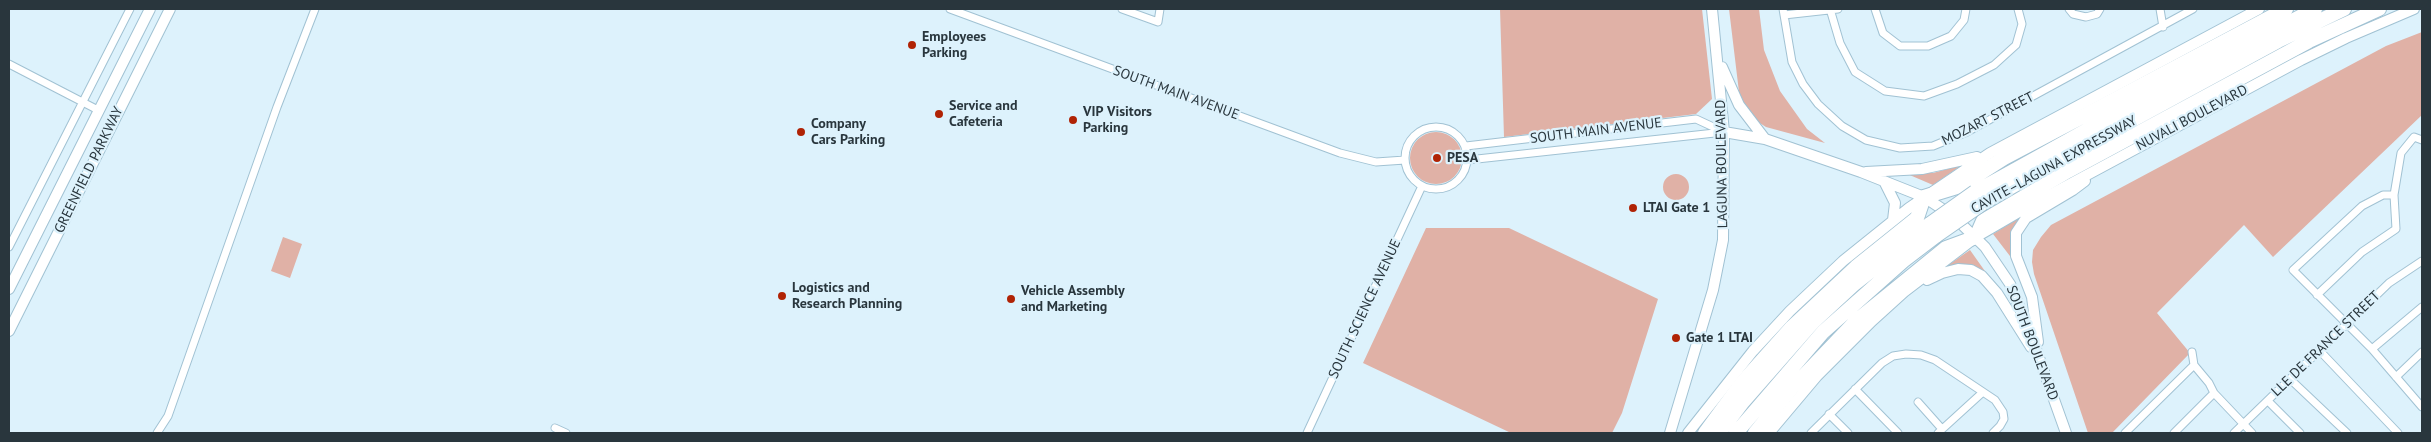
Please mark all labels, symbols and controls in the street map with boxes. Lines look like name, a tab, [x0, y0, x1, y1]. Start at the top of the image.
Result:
place label: Employees Parking	[922, 29, 986, 62]
marker: Employees Parking	[906, 39, 918, 51]
street label: SOUTH MAIN AVENUE	[1111, 62, 1241, 124]
street label: NUVALI BOULEVARD	[2133, 82, 2251, 154]
street label: MOZART STREET	[1939, 89, 2037, 149]
place label: Service and Cafeteria	[949, 98, 1017, 130]
street label: LAGUNA BOULEVARD	[1712, 99, 1732, 229]
street label: GREENFIELD PARKWAY	[51, 104, 127, 236]
place label: VIP Visitors Parking	[1083, 104, 1152, 136]
marker: Service and Cafeteria	[933, 108, 945, 120]
street label: CAVITE–LAGUNA EXPRESSWAY	[1968, 112, 2140, 218]
marker: VIP Visitors Parking	[1067, 114, 1079, 126]
street label: SOUTH MAIN AVENUE	[1529, 115, 1663, 147]
place label: Company Cars Parking	[811, 116, 885, 148]
marker: Company Cars Parking	[795, 126, 807, 138]
place label: PESA	[1447, 150, 1478, 166]
marker: PESA	[1431, 152, 1443, 164]
place label: LTAI Gate 1	[1643, 200, 1710, 216]
marker: LTAI Gate 1	[1627, 202, 1639, 214]
street label: SOUTH SCIENCE AVENUE	[1325, 237, 1405, 381]
place label: Logistics and Research Planning	[792, 280, 902, 312]
place label: Vehicle Assembly and Marketing	[1021, 283, 1125, 316]
street label: SOUTH BOULEVARD	[2002, 283, 2062, 403]
street label: LLE DE FRANCE STREET	[2268, 288, 2384, 400]
marker: Logistics and Research Planning	[776, 290, 788, 302]
marker: Vehicle Assembly and Marketing	[1005, 293, 1017, 305]
place label: Gate 1 LTAI	[1686, 330, 1753, 346]
marker: Gate 1 LTAI	[1670, 332, 1682, 344]

